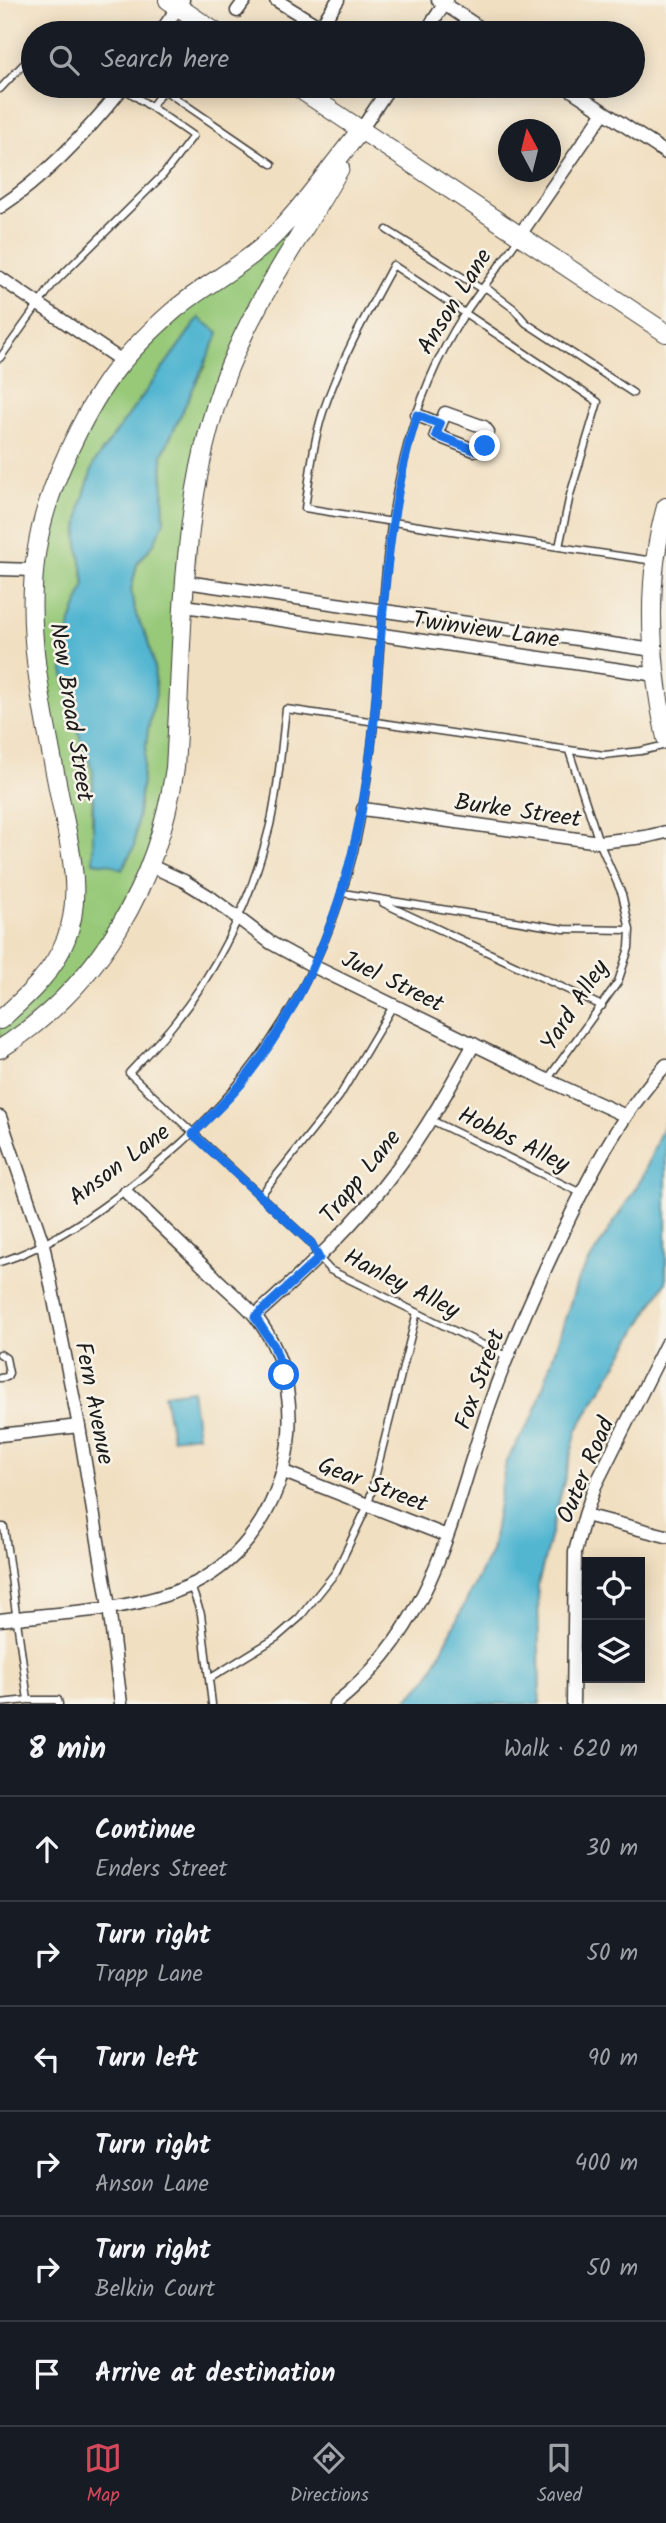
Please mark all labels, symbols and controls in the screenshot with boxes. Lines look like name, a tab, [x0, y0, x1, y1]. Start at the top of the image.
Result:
search box	[21, 21, 645, 98]
text: Search here	[101, 39, 229, 81]
icon: search	[45, 41, 83, 79]
north arrow	[498, 119, 561, 182]
street label: Anson Lane	[407, 241, 503, 363]
route end	[469, 430, 500, 461]
street label: Twinview Lane	[410, 601, 562, 660]
street label: New Broad Street	[37, 620, 104, 805]
street label: Burke Street	[452, 783, 584, 840]
street label: Juel Street	[334, 941, 451, 1024]
street label: Yard Alley	[531, 951, 620, 1060]
street label: Hobbs Alley	[451, 1096, 577, 1185]
street label: Anson Lane	[61, 1114, 179, 1217]
street label: Trapp Lane	[311, 1121, 412, 1233]
street label: Hanley Alley	[336, 1238, 467, 1331]
street label: Fox Street	[444, 1323, 517, 1435]
street label: Fern Avenue	[63, 1339, 125, 1468]
route start	[268, 1359, 299, 1390]
street label: Outer Road	[547, 1410, 627, 1530]
street label: Gear Street	[312, 1447, 434, 1524]
map controls	[582, 1557, 645, 1683]
button: locate	[582, 1557, 645, 1620]
button: layers	[582, 1620, 645, 1683]
text: 8 min	[28, 1726, 106, 1774]
text: Walk · 620 m	[504, 1732, 638, 1768]
text: Continue	[95, 1810, 196, 1852]
icon: ahead	[28, 1830, 66, 1868]
text: 30 m	[586, 1831, 638, 1867]
text: Enders Street	[95, 1852, 228, 1888]
text: Turn right	[95, 1915, 211, 1957]
icon: right	[28, 1935, 66, 1973]
text: 50 m	[587, 1936, 638, 1972]
text: Trapp Lane	[95, 1957, 203, 1993]
text: Turn left	[95, 2038, 198, 2080]
icon: left	[28, 2040, 66, 2078]
text: 90 m	[588, 2041, 638, 2077]
text: Turn right	[95, 2125, 211, 2167]
icon: right	[28, 2145, 66, 2183]
text: 400 m	[575, 2146, 638, 2182]
text: Anson Lane	[95, 2167, 209, 2203]
text: Turn right	[95, 2230, 211, 2272]
icon: right	[28, 2250, 66, 2288]
text: 50 m	[587, 2251, 638, 2287]
text: Belkin Court	[95, 2272, 215, 2308]
text: Arrive at destination	[95, 2353, 335, 2395]
icon: arrive	[28, 2355, 66, 2393]
tab: Map	[84, 2439, 122, 2511]
tab: Directions	[290, 2439, 369, 2511]
tab: Saved	[537, 2439, 582, 2511]

